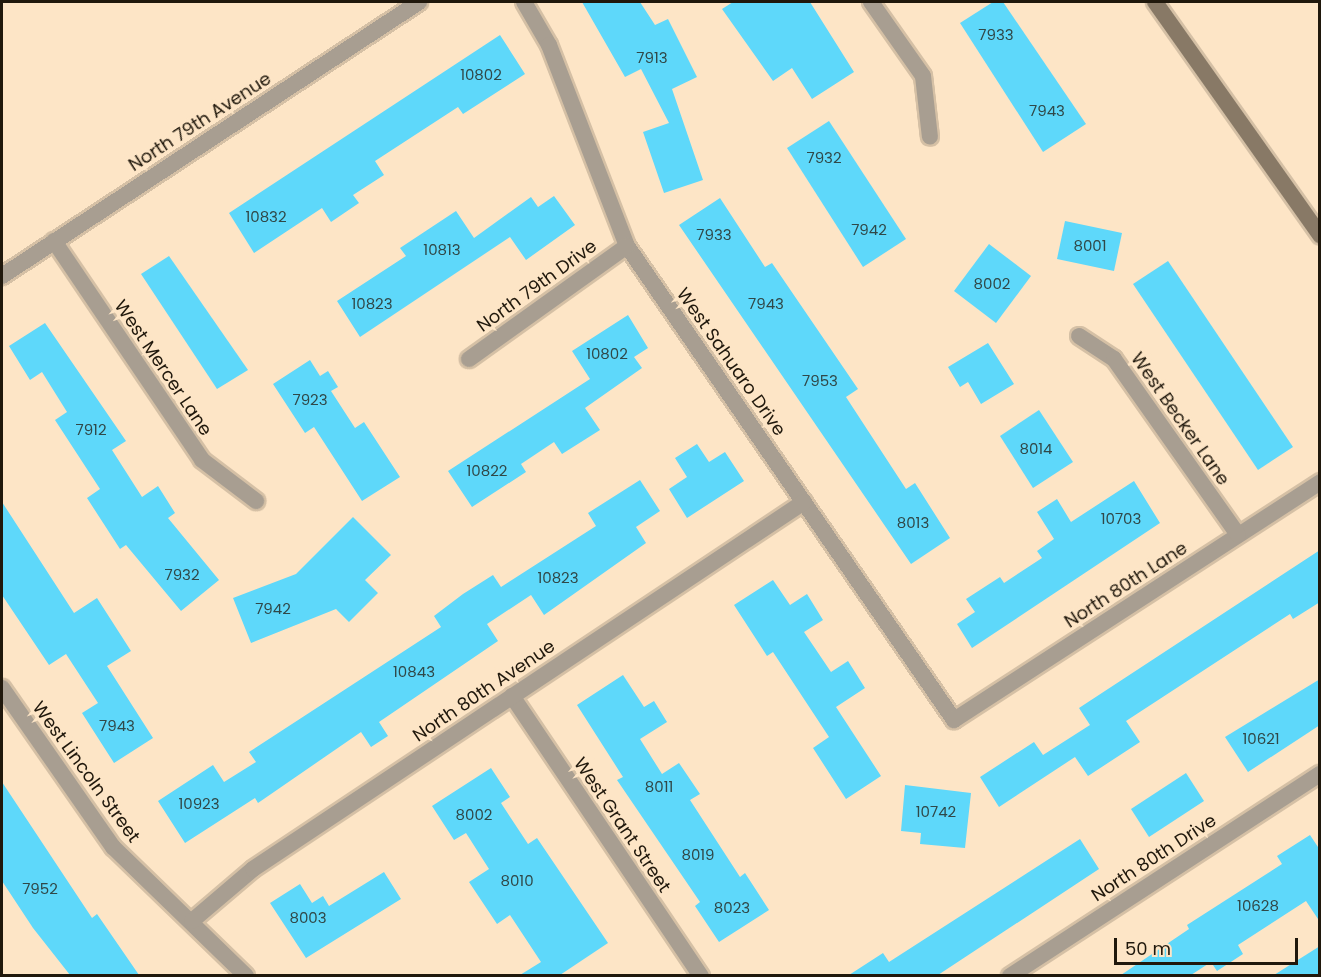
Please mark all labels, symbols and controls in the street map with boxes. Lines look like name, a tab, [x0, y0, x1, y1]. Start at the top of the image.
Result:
house number: 7933	[978, 26, 1014, 44]
house number: 7913	[636, 49, 668, 67]
house number: 10802	[460, 66, 502, 84]
street label: North 79th Avenue	[125, 68, 275, 176]
house number: 7943	[1029, 102, 1065, 120]
house number: 7932	[806, 149, 842, 167]
house number: 10832	[245, 208, 287, 226]
house number: 7942	[851, 221, 887, 239]
house number: 7933	[696, 226, 732, 244]
street label: North 79th Drive	[473, 235, 601, 337]
house number: 8001	[1073, 237, 1107, 255]
house number: 10813	[423, 241, 461, 259]
house number: 8002	[974, 275, 1010, 293]
street label: West Sahuaro Drive	[672, 284, 790, 440]
house number: 10823	[351, 295, 393, 313]
house number: 7943	[748, 295, 784, 313]
street label: West Mercer Lane	[110, 296, 216, 440]
house number: 10802	[586, 345, 628, 363]
street label: West Becker Lane	[1126, 348, 1234, 490]
house number: 7953	[802, 372, 838, 390]
house number: 7923	[292, 391, 328, 409]
house number: 7912	[75, 421, 107, 439]
house number: 8014	[1019, 440, 1053, 458]
house number: 10822	[467, 462, 507, 480]
house number: 10703	[1101, 510, 1141, 528]
house number: 8013	[897, 514, 929, 532]
street label: North 80th Lane	[1061, 537, 1191, 633]
house number: 7932	[164, 566, 200, 584]
house number: 10823	[537, 569, 579, 587]
house number: 7942	[255, 600, 291, 618]
street label: North 80th Avenue	[409, 635, 559, 747]
house number: 10843	[393, 663, 435, 681]
street label: West Lincoln Street	[28, 697, 144, 847]
house number: 7943	[99, 717, 135, 735]
house number: 10621	[1242, 730, 1280, 748]
street label: West Grant Street	[569, 753, 675, 897]
house number: 8011	[645, 778, 673, 796]
house number: 10923	[178, 795, 220, 813]
house number: 10742	[916, 803, 956, 821]
house number: 8002	[456, 806, 492, 824]
street label: North 80th Drive	[1088, 810, 1220, 906]
house number: 8019	[681, 846, 715, 864]
house number: 8010	[500, 872, 534, 890]
house number: 7952	[22, 880, 58, 898]
house number: 10628	[1237, 897, 1279, 915]
house number: 8023	[714, 899, 750, 917]
house number: 8003	[289, 909, 327, 927]
scale bar	[1117, 926, 1302, 964]
text: 50 m	[1125, 936, 1171, 961]

